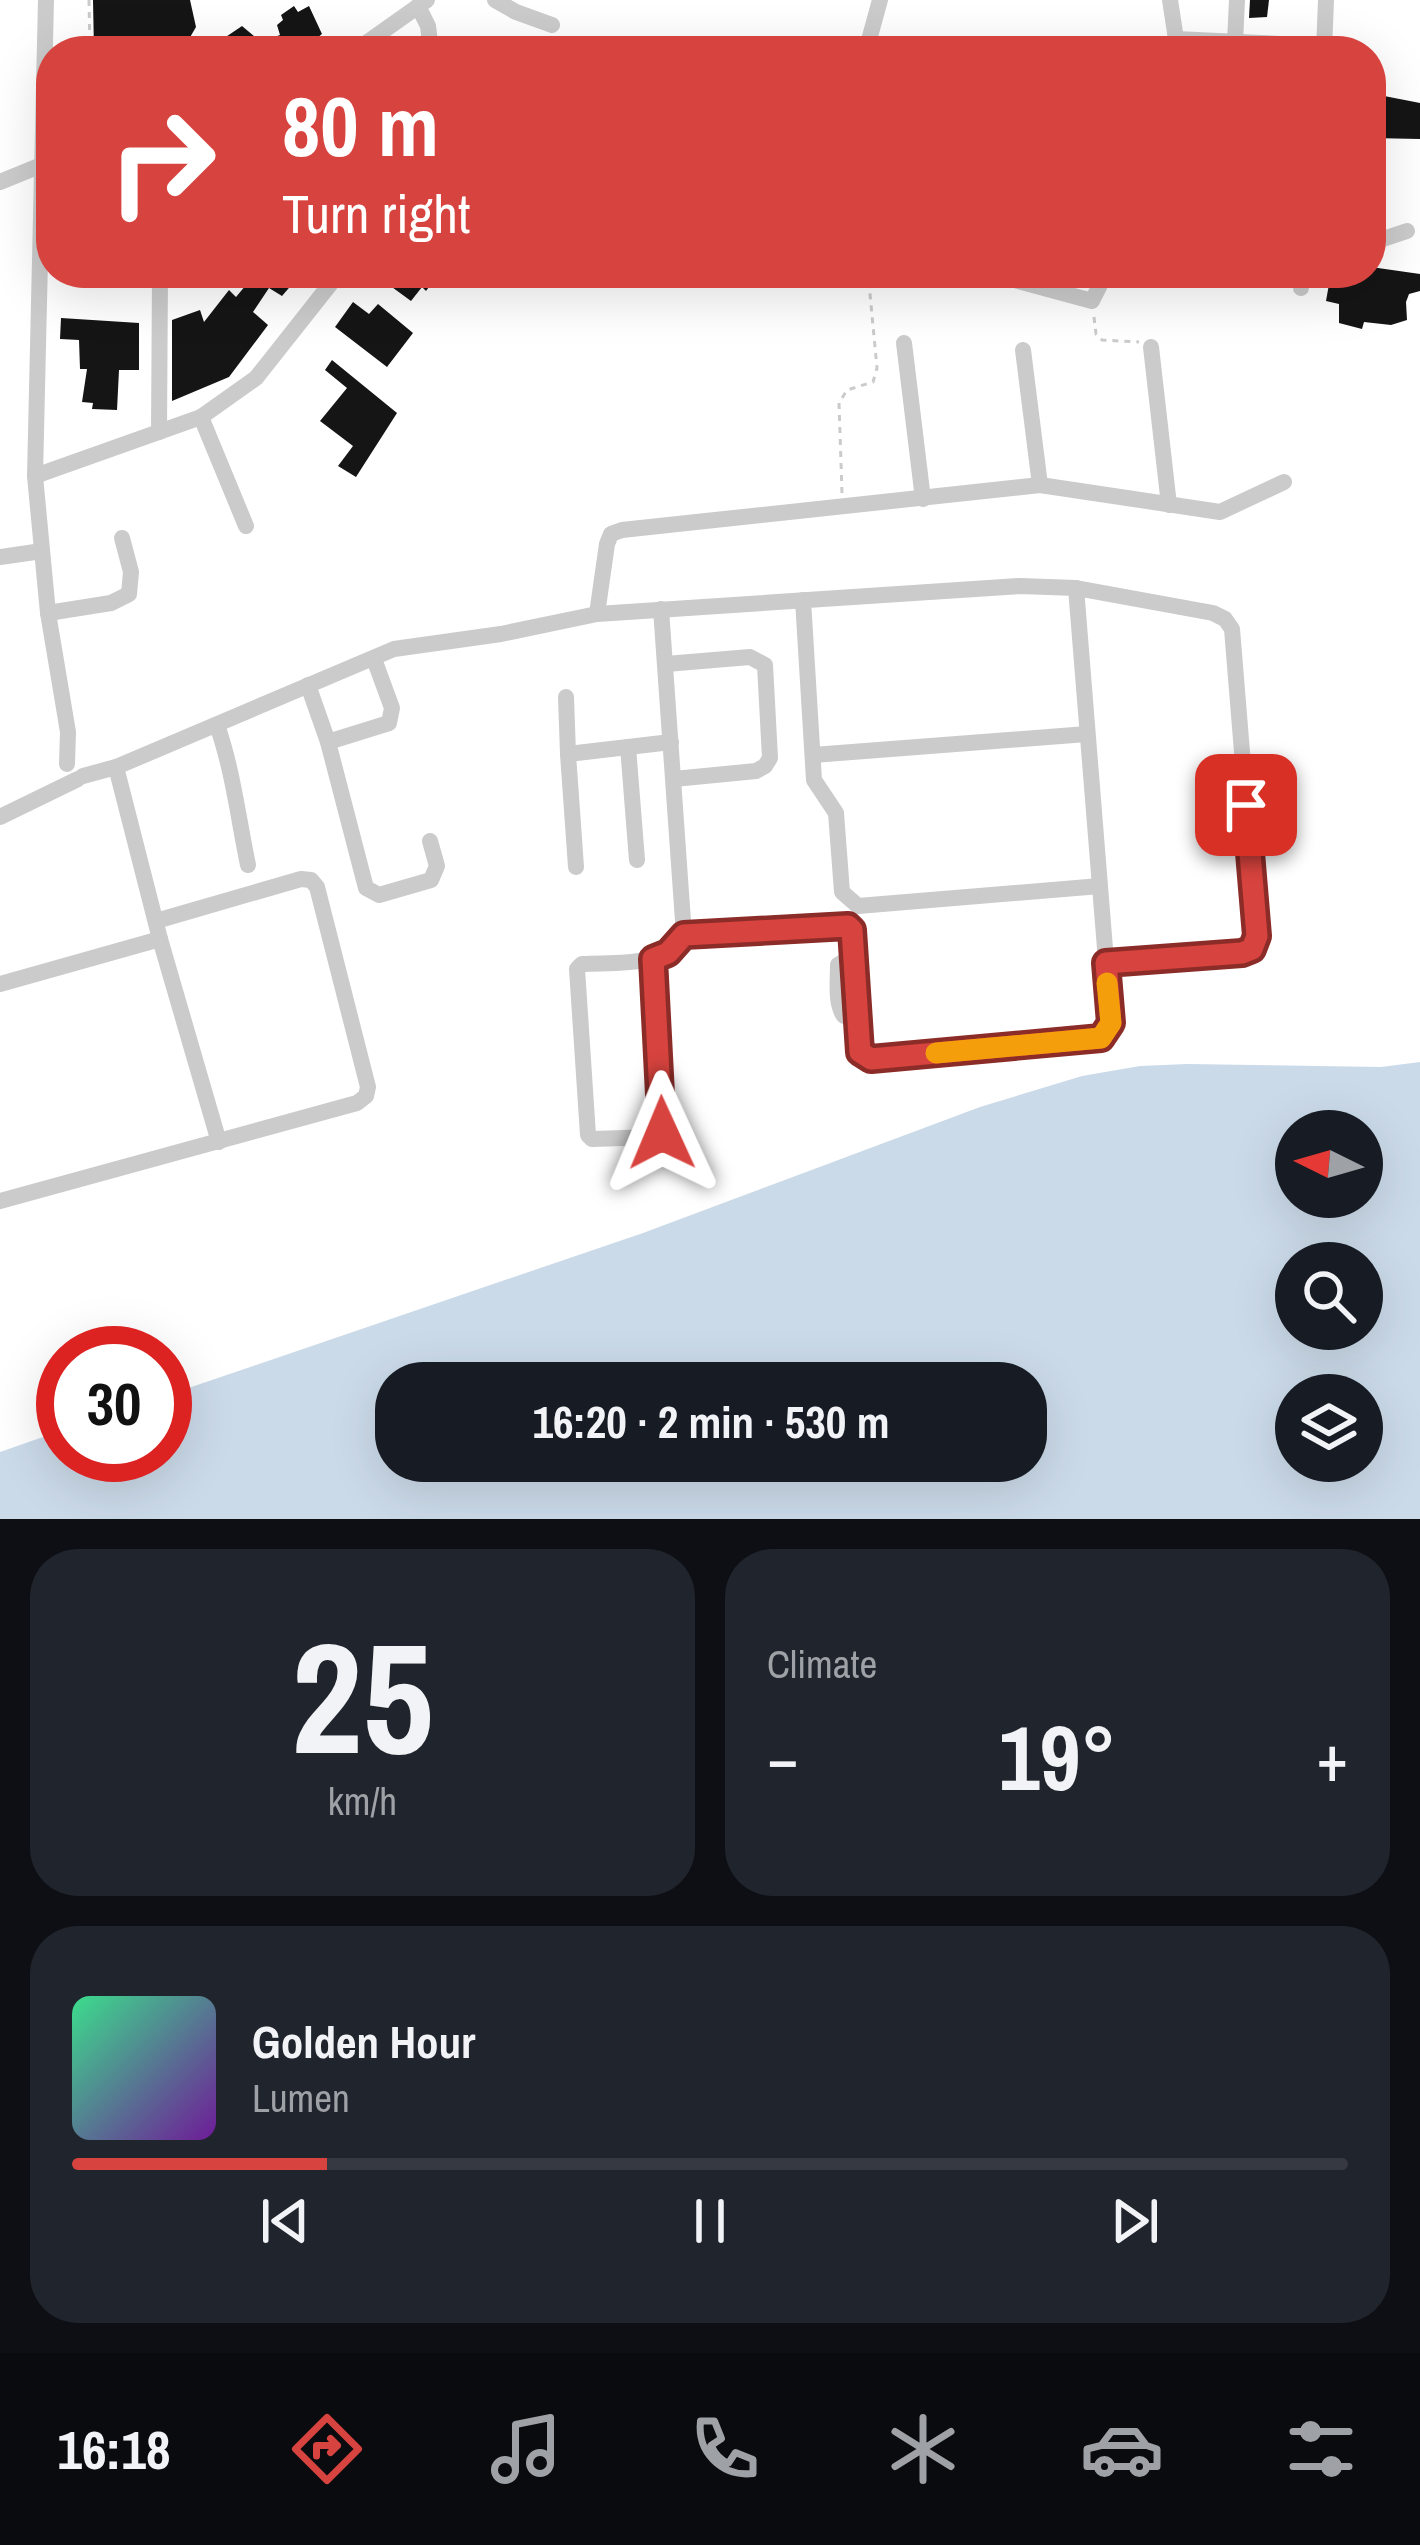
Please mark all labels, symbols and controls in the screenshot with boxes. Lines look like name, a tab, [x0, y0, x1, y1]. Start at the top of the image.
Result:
text: 80 m	[282, 69, 439, 182]
icon: right	[84, 84, 240, 240]
text: Turn right	[282, 177, 470, 250]
pin	[1195, 754, 1297, 856]
icon: arrive	[1213, 772, 1279, 838]
position arrow	[599, 1070, 725, 1196]
north arrow	[1275, 1110, 1383, 1218]
map controls	[1275, 1110, 1383, 1482]
button: search	[1275, 1242, 1383, 1350]
speed limit sign: 30	[36, 1326, 192, 1482]
button: layers	[1275, 1374, 1383, 1482]
text: 16:20 · 2 min · 530 m	[533, 1391, 889, 1452]
text: 25	[291, 1592, 434, 1802]
text: Climate	[767, 1638, 877, 1690]
text: 19°	[998, 1697, 1117, 1818]
text: −	[767, 1713, 799, 1802]
text: +	[1316, 1713, 1348, 1802]
text: km/h	[328, 1775, 397, 1827]
text: Golden Hour	[252, 2011, 475, 2072]
text: Lumen	[252, 2072, 350, 2124]
icon: previous	[252, 2188, 318, 2254]
icon: pause	[677, 2188, 743, 2254]
icon: next	[1102, 2188, 1168, 2254]
icon: directions	[285, 2407, 369, 2491]
icon: music	[484, 2407, 568, 2491]
icon: phone	[683, 2407, 767, 2491]
icon: climate	[881, 2407, 965, 2491]
icon: car	[1080, 2407, 1164, 2491]
icon: filters	[1279, 2407, 1363, 2491]
text: 16:18	[57, 2413, 171, 2486]

